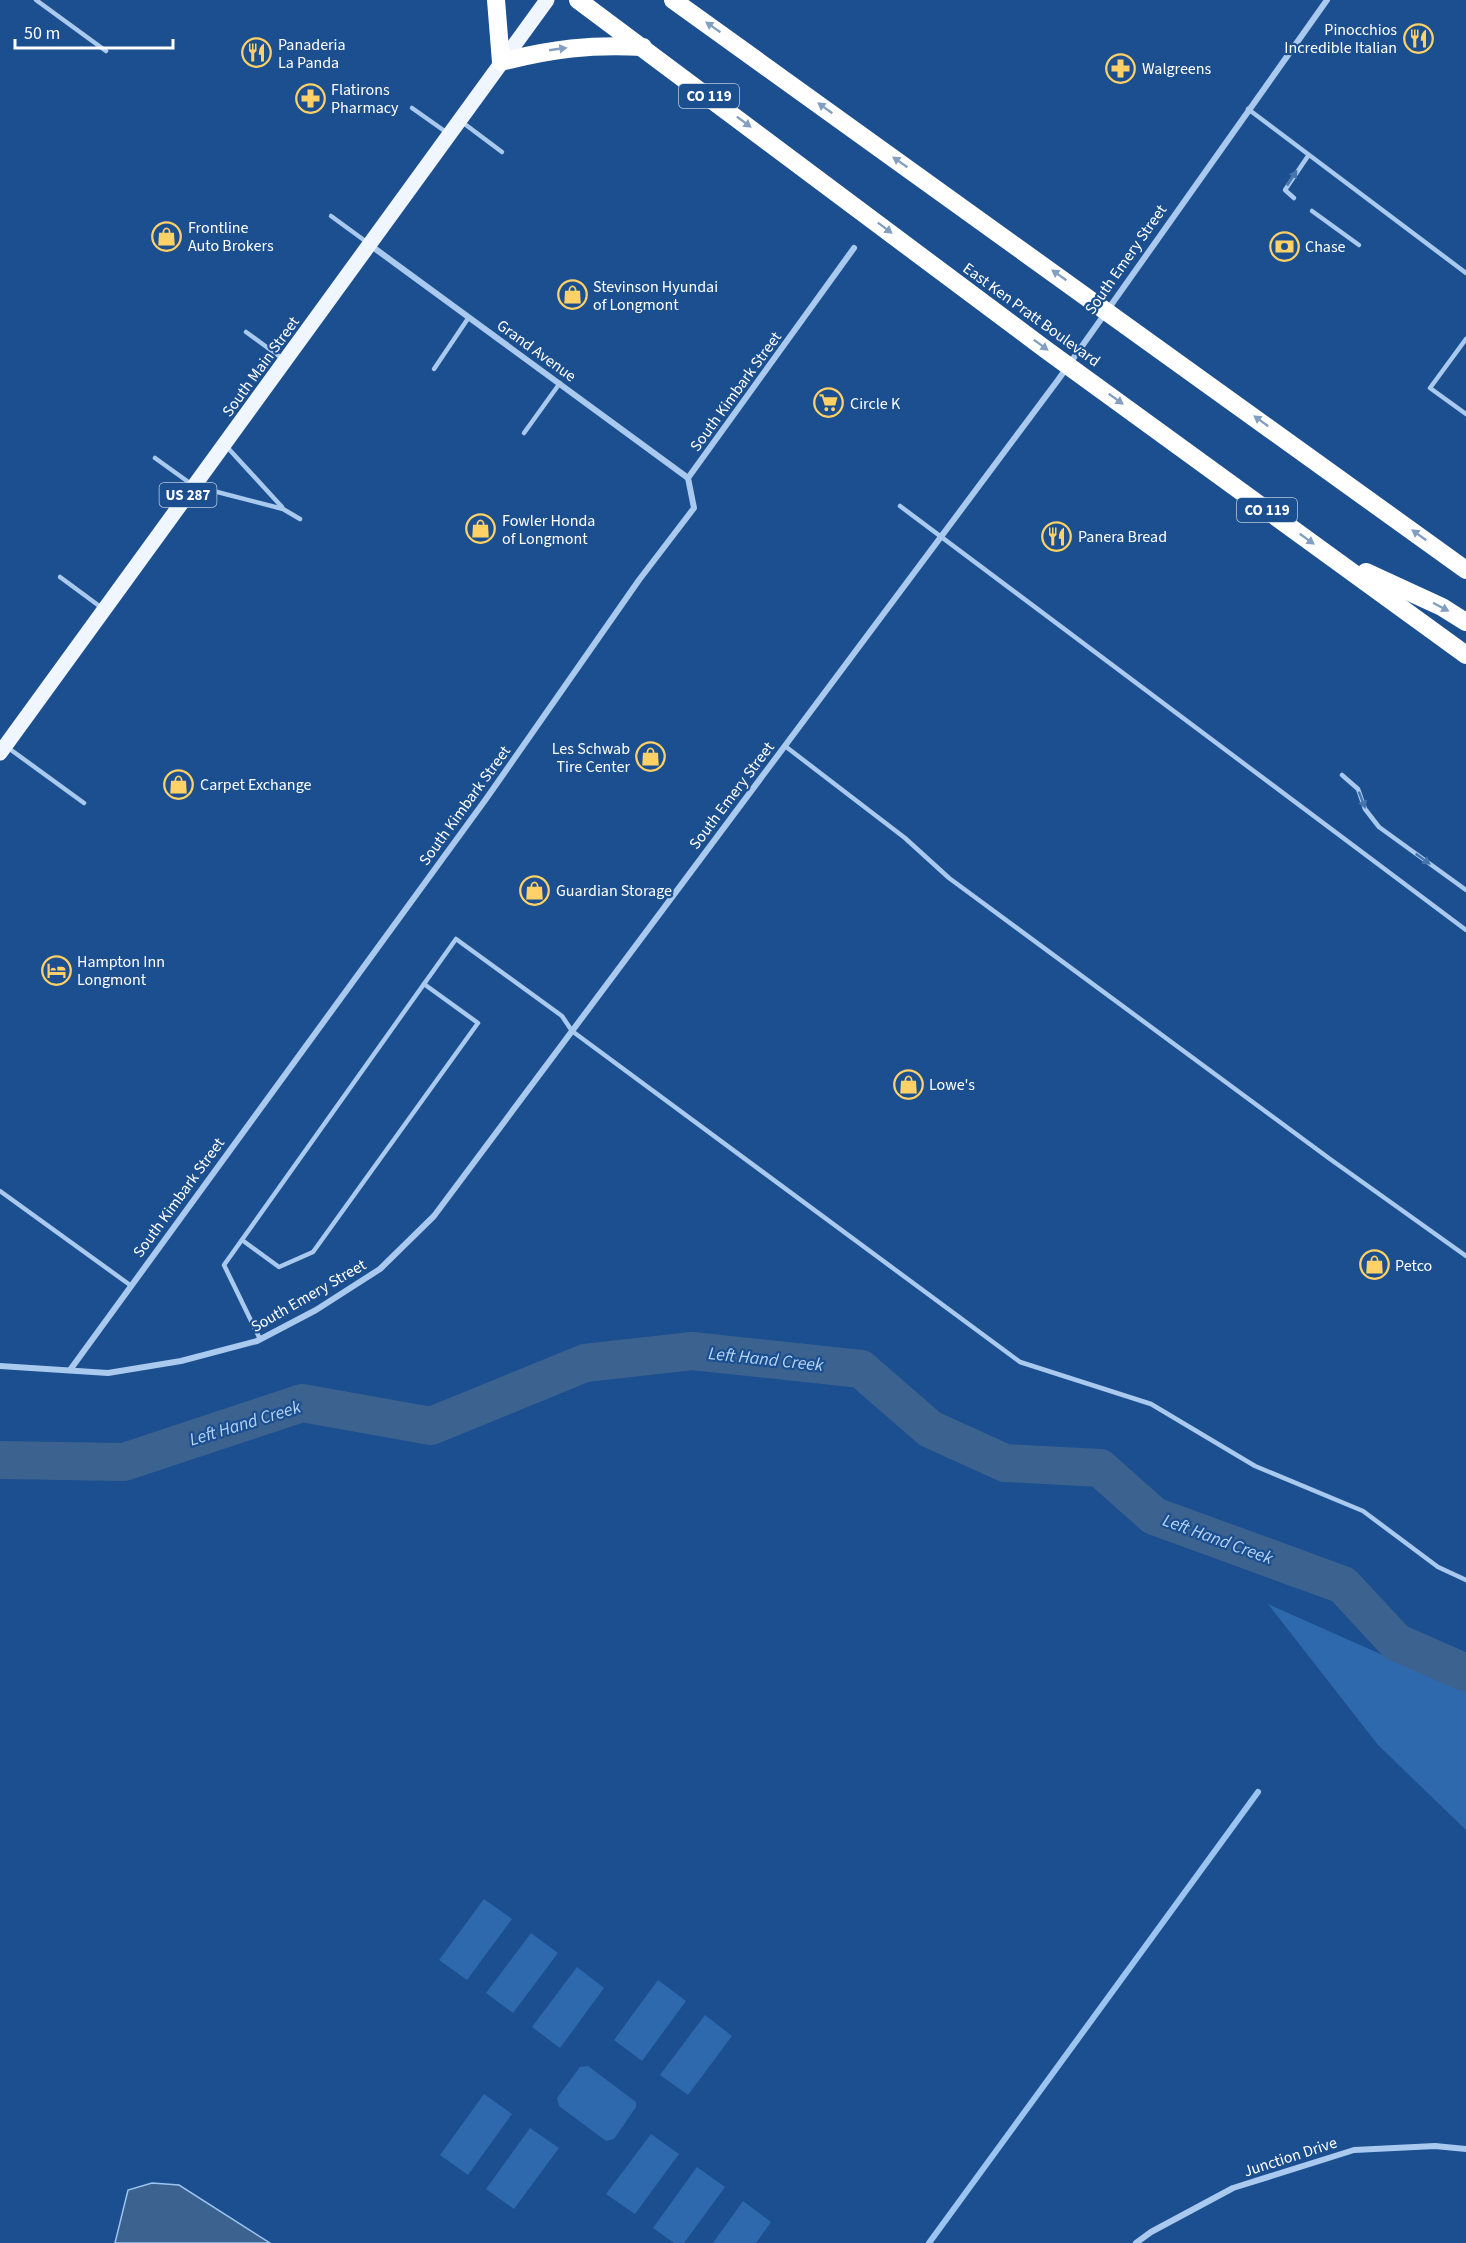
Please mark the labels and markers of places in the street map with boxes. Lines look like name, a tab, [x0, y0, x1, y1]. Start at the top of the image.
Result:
place label: Pinocchios Incredible Italian	[1284, 19, 1397, 59]
restaurant icon: Pinocchios Incredible Italian	[1402, 22, 1434, 54]
place label: Panaderia La Panda	[278, 34, 346, 74]
restaurant icon: Panaderia La Panda	[241, 37, 273, 69]
pharmacy icon: Walgreens	[1105, 52, 1137, 84]
place label: Walgreens	[1142, 58, 1212, 80]
place label: Flatirons Pharmacy	[331, 79, 399, 119]
pharmacy icon: Flatirons Pharmacy	[294, 82, 326, 114]
place label: Frontline Auto Brokers	[188, 217, 274, 257]
shop icon: Frontline Auto Brokers	[151, 220, 183, 252]
bank icon: Chase	[1268, 230, 1300, 262]
place label: Chase	[1305, 236, 1346, 258]
place label: Stevinson Hyundai of Longmont	[593, 276, 718, 316]
shop icon: Stevinson Hyundai of Longmont	[556, 279, 588, 311]
supermarket icon: Circle K	[813, 387, 845, 419]
place label: Circle K	[850, 393, 901, 415]
place label: Fowler Honda of Longmont	[502, 510, 595, 550]
shop icon: Fowler Honda of Longmont	[465, 513, 497, 545]
restaurant icon: Panera Bread	[1041, 520, 1073, 552]
place label: Panera Bread	[1078, 526, 1167, 548]
place label: Les Schwab Tire Center	[552, 738, 630, 778]
shop icon: Les Schwab Tire Center	[635, 741, 667, 773]
shop icon: Carpet Exchange	[163, 768, 195, 800]
place label: Carpet Exchange	[200, 774, 311, 796]
shop icon: Guardian Storage	[519, 874, 551, 906]
place label: Guardian Storage	[556, 880, 672, 902]
place label: Hampton Inn Longmont	[77, 951, 165, 991]
hotel icon: Hampton Inn Longmont	[40, 954, 72, 986]
shop icon: Lowe's	[892, 1068, 924, 1100]
place label: Lowe's	[929, 1074, 975, 1096]
shop icon: Petco	[1358, 1249, 1390, 1281]
place label: Petco	[1395, 1255, 1432, 1277]

